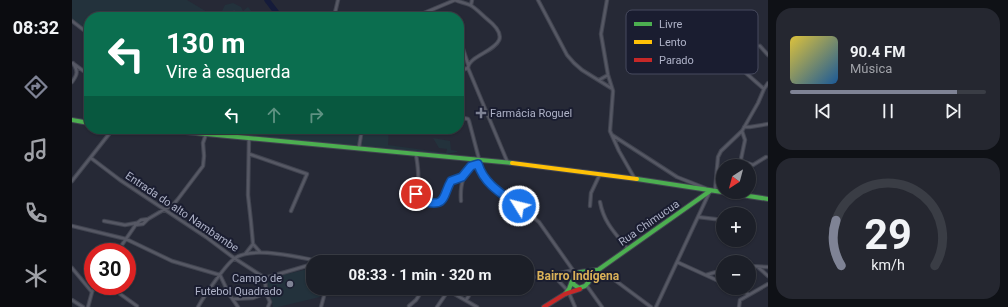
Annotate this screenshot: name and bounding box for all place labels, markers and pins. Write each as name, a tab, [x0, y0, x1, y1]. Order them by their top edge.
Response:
marker: Farmácia Roguel	[475, 107, 487, 119]
place label: Farmácia Roguel	[490, 107, 572, 120]
pin	[399, 177, 433, 211]
place label: Campo de Futebol Quadrado	[195, 272, 282, 298]
marker: Campo de Futebol Quadrado	[285, 279, 295, 289]

